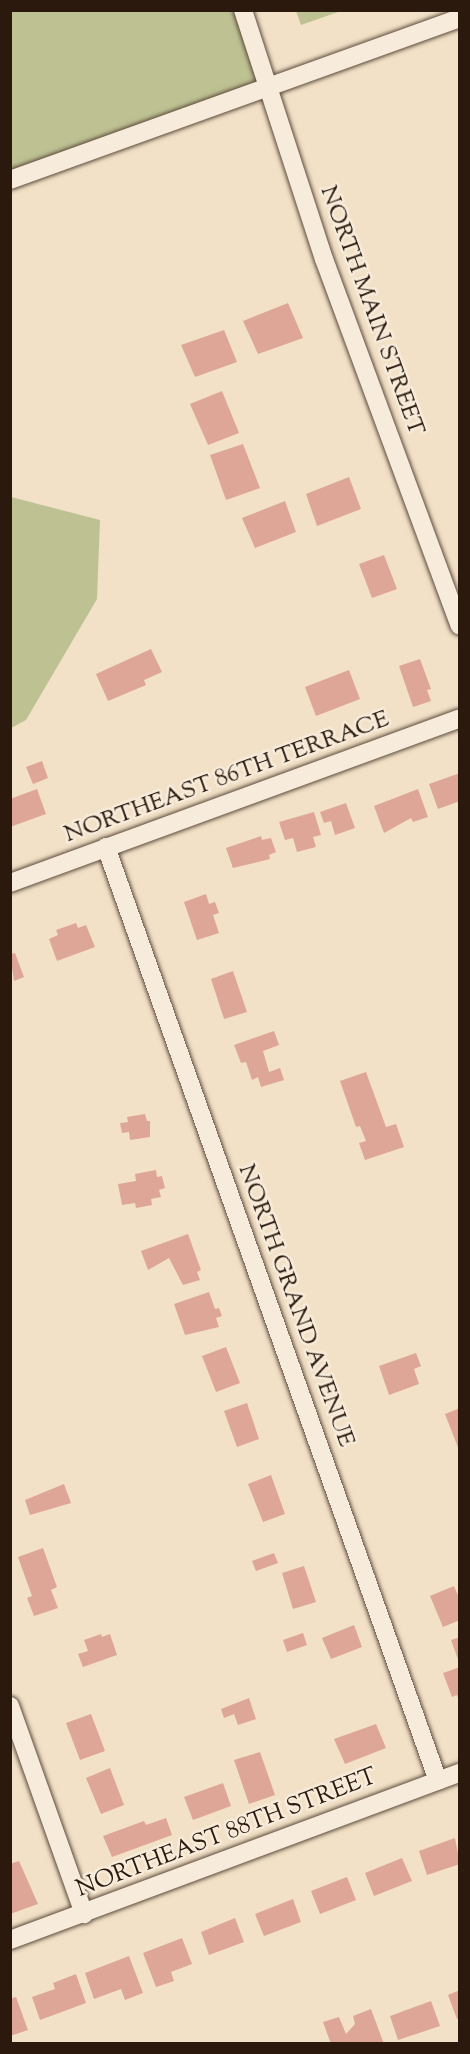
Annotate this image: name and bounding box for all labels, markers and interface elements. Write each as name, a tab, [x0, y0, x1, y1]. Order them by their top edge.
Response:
street label: NORTH MAIN STREET	[312, 182, 430, 440]
street label: NORTHEAST 86TH TERRACE	[61, 706, 393, 850]
street label: NORTH GRAND AVENUE	[230, 1161, 360, 1451]
street label: NORTHEAST 88TH STREET	[73, 1763, 381, 1905]

